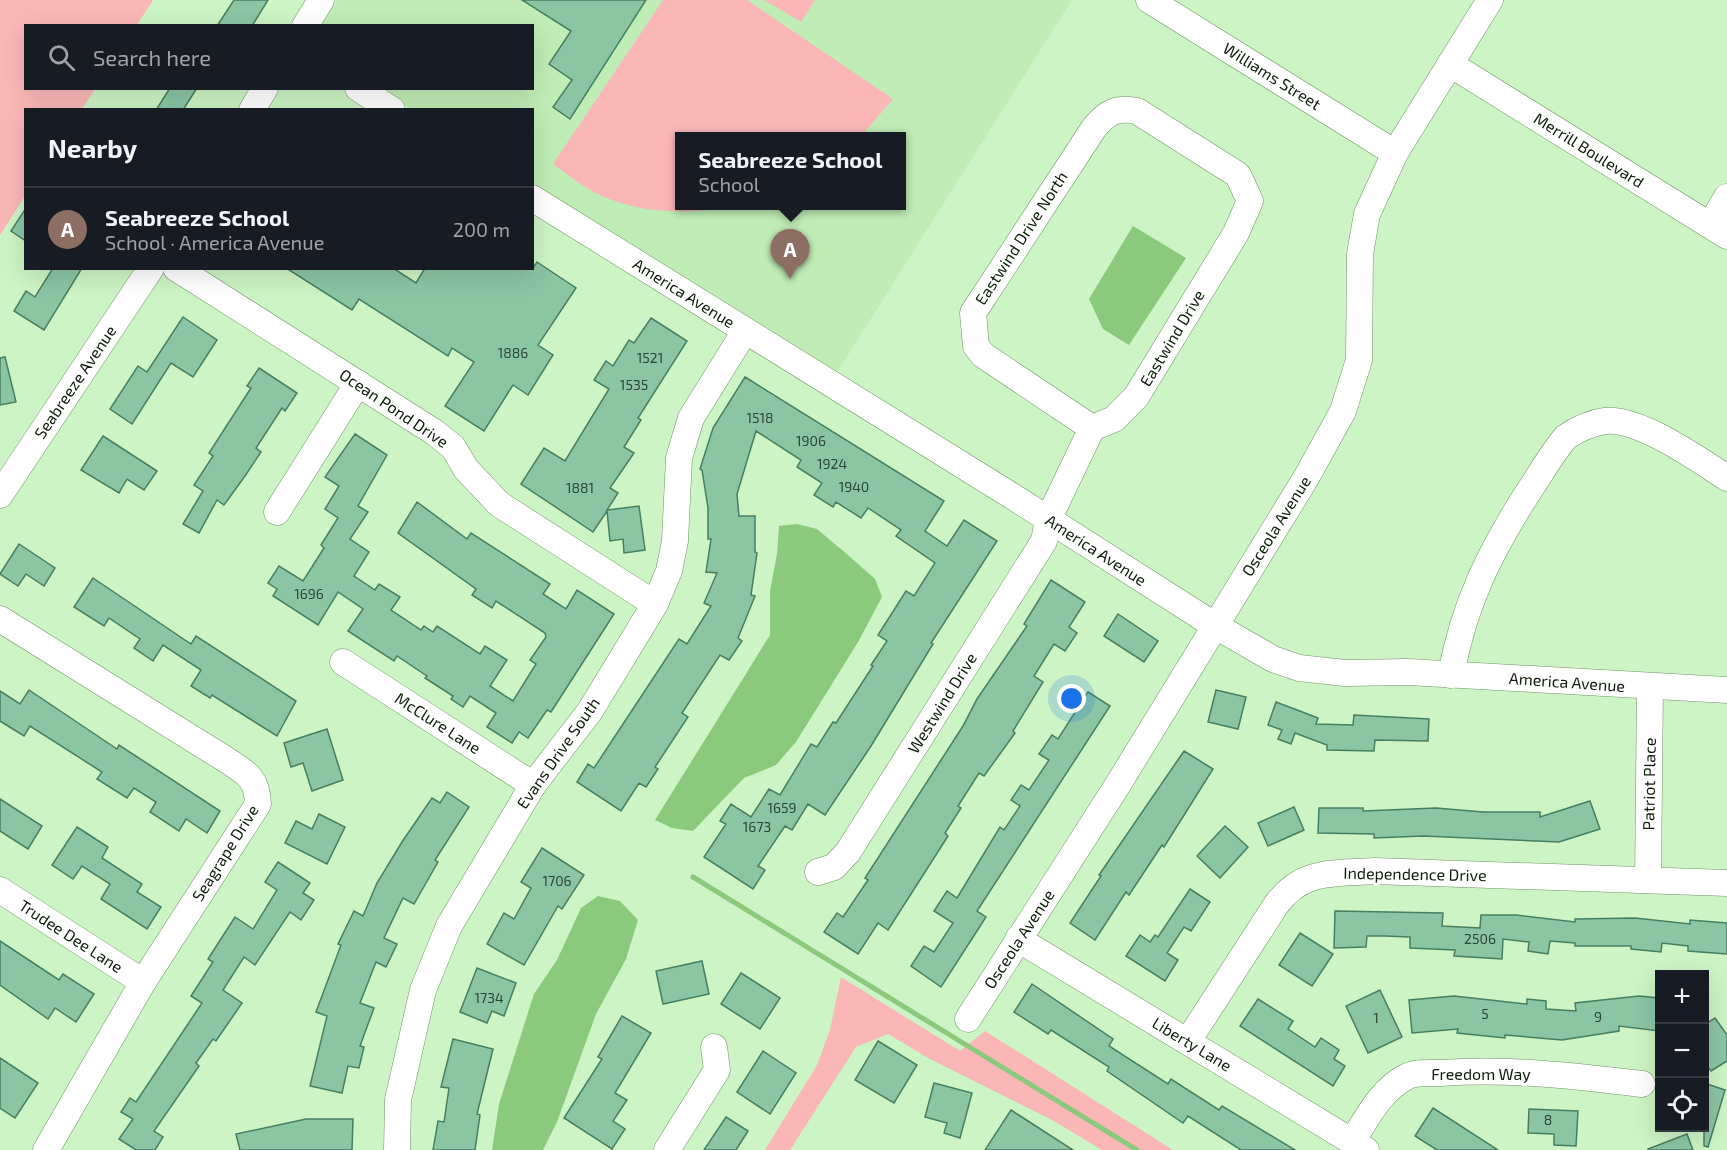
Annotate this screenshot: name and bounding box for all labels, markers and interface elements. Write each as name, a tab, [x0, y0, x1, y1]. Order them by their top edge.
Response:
search box	[24, 24, 534, 90]
street label: Williams Street	[1220, 38, 1325, 113]
icon: search	[45, 41, 78, 74]
text: Search here	[93, 44, 211, 70]
street label: Merrill Boulevard	[1531, 108, 1648, 191]
text: Nearby	[48, 132, 137, 163]
popup	[675, 132, 906, 210]
text: Seabreeze School	[698, 146, 883, 172]
street label: Eastwind Drive North	[970, 168, 1071, 308]
text: School	[698, 172, 760, 196]
text: Seabreeze School	[105, 204, 289, 230]
text: A	[61, 217, 74, 241]
text: 200 m	[453, 217, 510, 241]
text: School · America Avenue	[105, 230, 324, 254]
pin: A	[770, 230, 810, 279]
street label: America Avenue	[630, 254, 739, 331]
street label: Eastwind Drive	[1135, 286, 1208, 389]
street label: Seabreeze Avenue	[30, 322, 119, 442]
house number: 1886	[498, 344, 528, 361]
house number: 1521	[637, 349, 663, 366]
street label: Ocean Pond Drive	[336, 364, 452, 451]
house number: 1535	[620, 376, 648, 393]
house number: 1518	[746, 409, 774, 426]
house number: 1906	[796, 432, 826, 449]
house number: 1924	[817, 455, 847, 472]
street label: Osceola Avenue	[1237, 472, 1314, 579]
house number: 1940	[839, 478, 869, 495]
house number: 1881	[566, 479, 594, 496]
street label: America Avenue	[1042, 510, 1150, 589]
house number: 1696	[294, 585, 324, 602]
street label: Westwind Drive	[903, 649, 980, 756]
street label: America Avenue	[1508, 668, 1626, 695]
your location	[1057, 684, 1086, 713]
street label: McClure Lane	[392, 688, 485, 757]
street label: Evans Drive South	[512, 694, 603, 812]
street label: Patriot Place	[1638, 738, 1659, 830]
house number: 1659	[767, 799, 797, 816]
street label: Seagrape Drive	[187, 801, 262, 904]
house number: 1673	[743, 818, 771, 835]
street label: Independence Drive	[1343, 863, 1487, 884]
house number: 1706	[542, 872, 572, 889]
street label: Osceola Avenue	[979, 886, 1058, 992]
street label: Trudee Dee Lane	[16, 895, 127, 976]
house number: 2506	[1464, 930, 1496, 947]
map controls	[1655, 970, 1709, 1132]
button: +	[1655, 970, 1709, 1024]
house number: 1734	[474, 989, 504, 1006]
house number: 5	[1481, 1005, 1489, 1022]
house number: 9	[1594, 1008, 1602, 1025]
house number: 1	[1373, 1009, 1379, 1026]
street label: Liberty Lane	[1149, 1013, 1235, 1075]
button: −	[1655, 1024, 1709, 1078]
street label: Freedom Way	[1431, 1064, 1531, 1083]
button: locate	[1655, 1078, 1709, 1132]
house number: 8	[1544, 1111, 1552, 1128]

